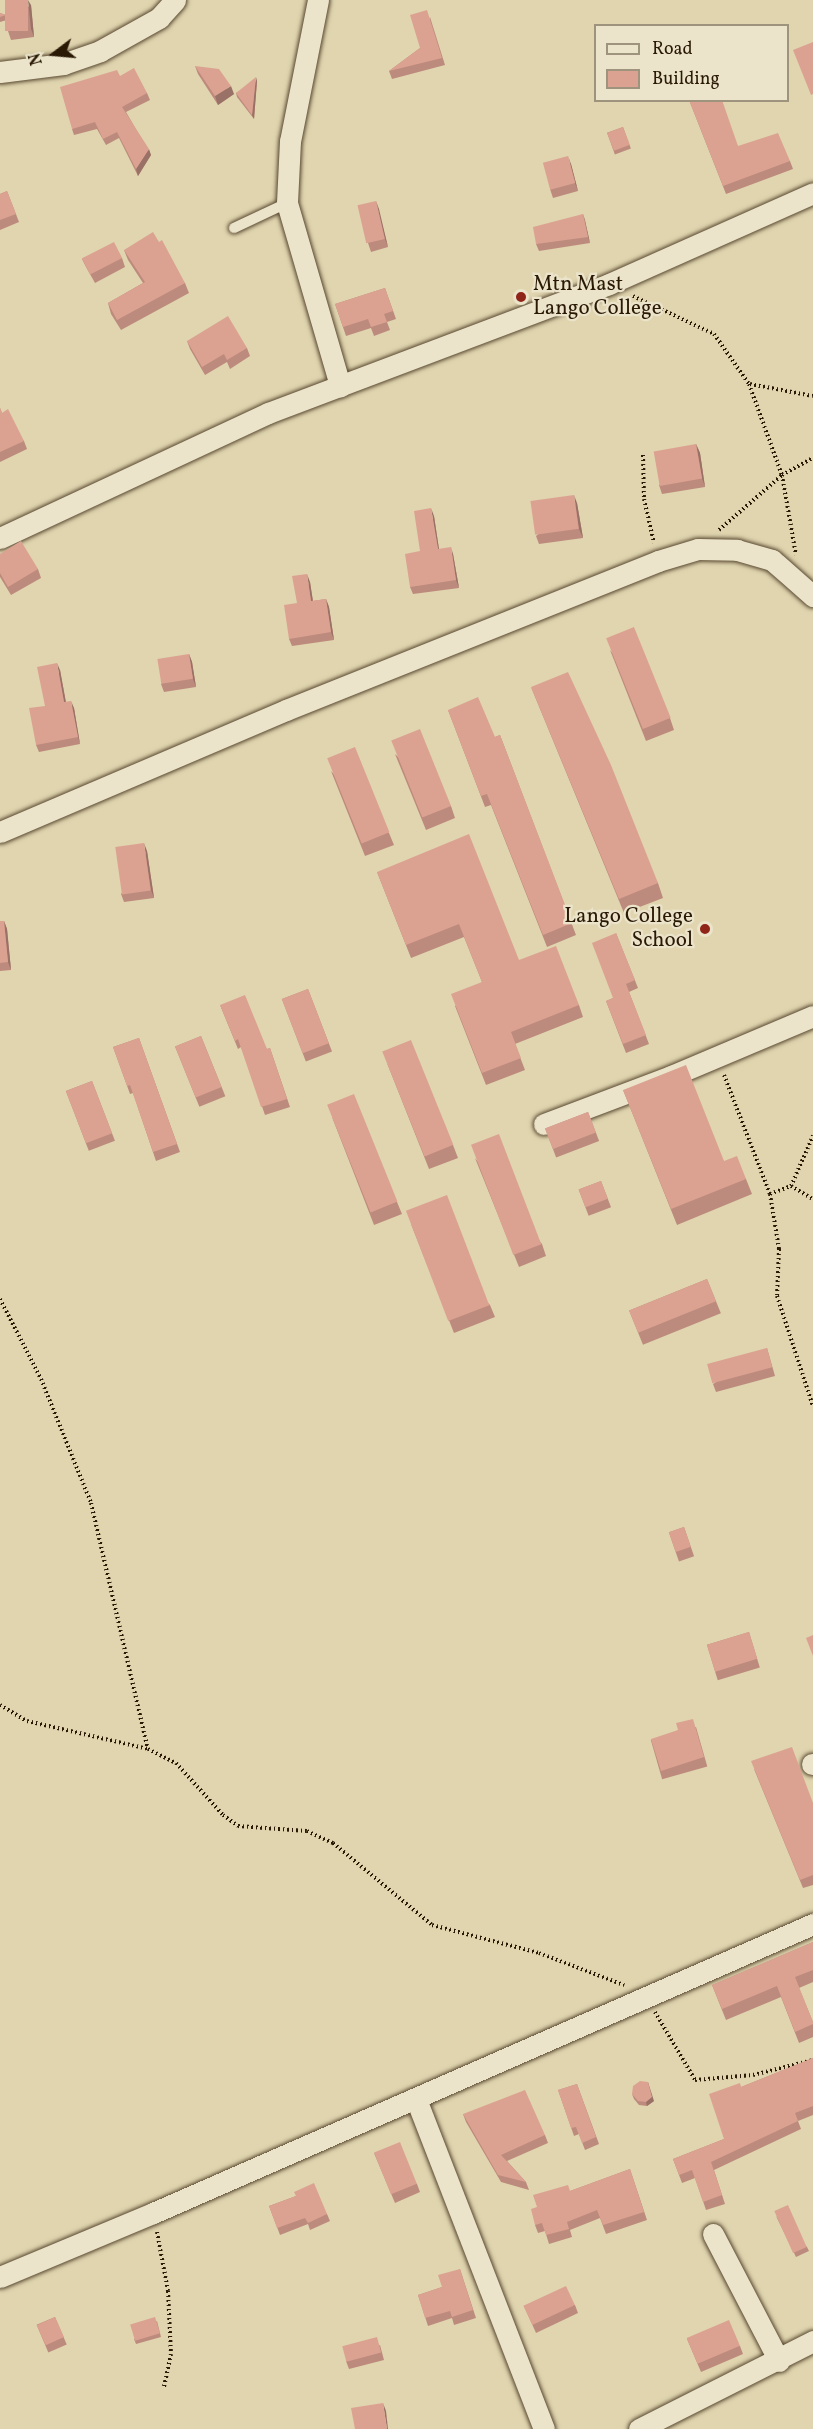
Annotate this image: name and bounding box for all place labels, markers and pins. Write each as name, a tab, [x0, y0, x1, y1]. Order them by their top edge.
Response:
place label: Mtn Mast Lango College	[533, 272, 662, 322]
marker: Mtn Mast Lango College	[514, 290, 528, 304]
place label: Lango College School	[564, 904, 693, 954]
marker: Lango College School	[698, 922, 712, 936]

